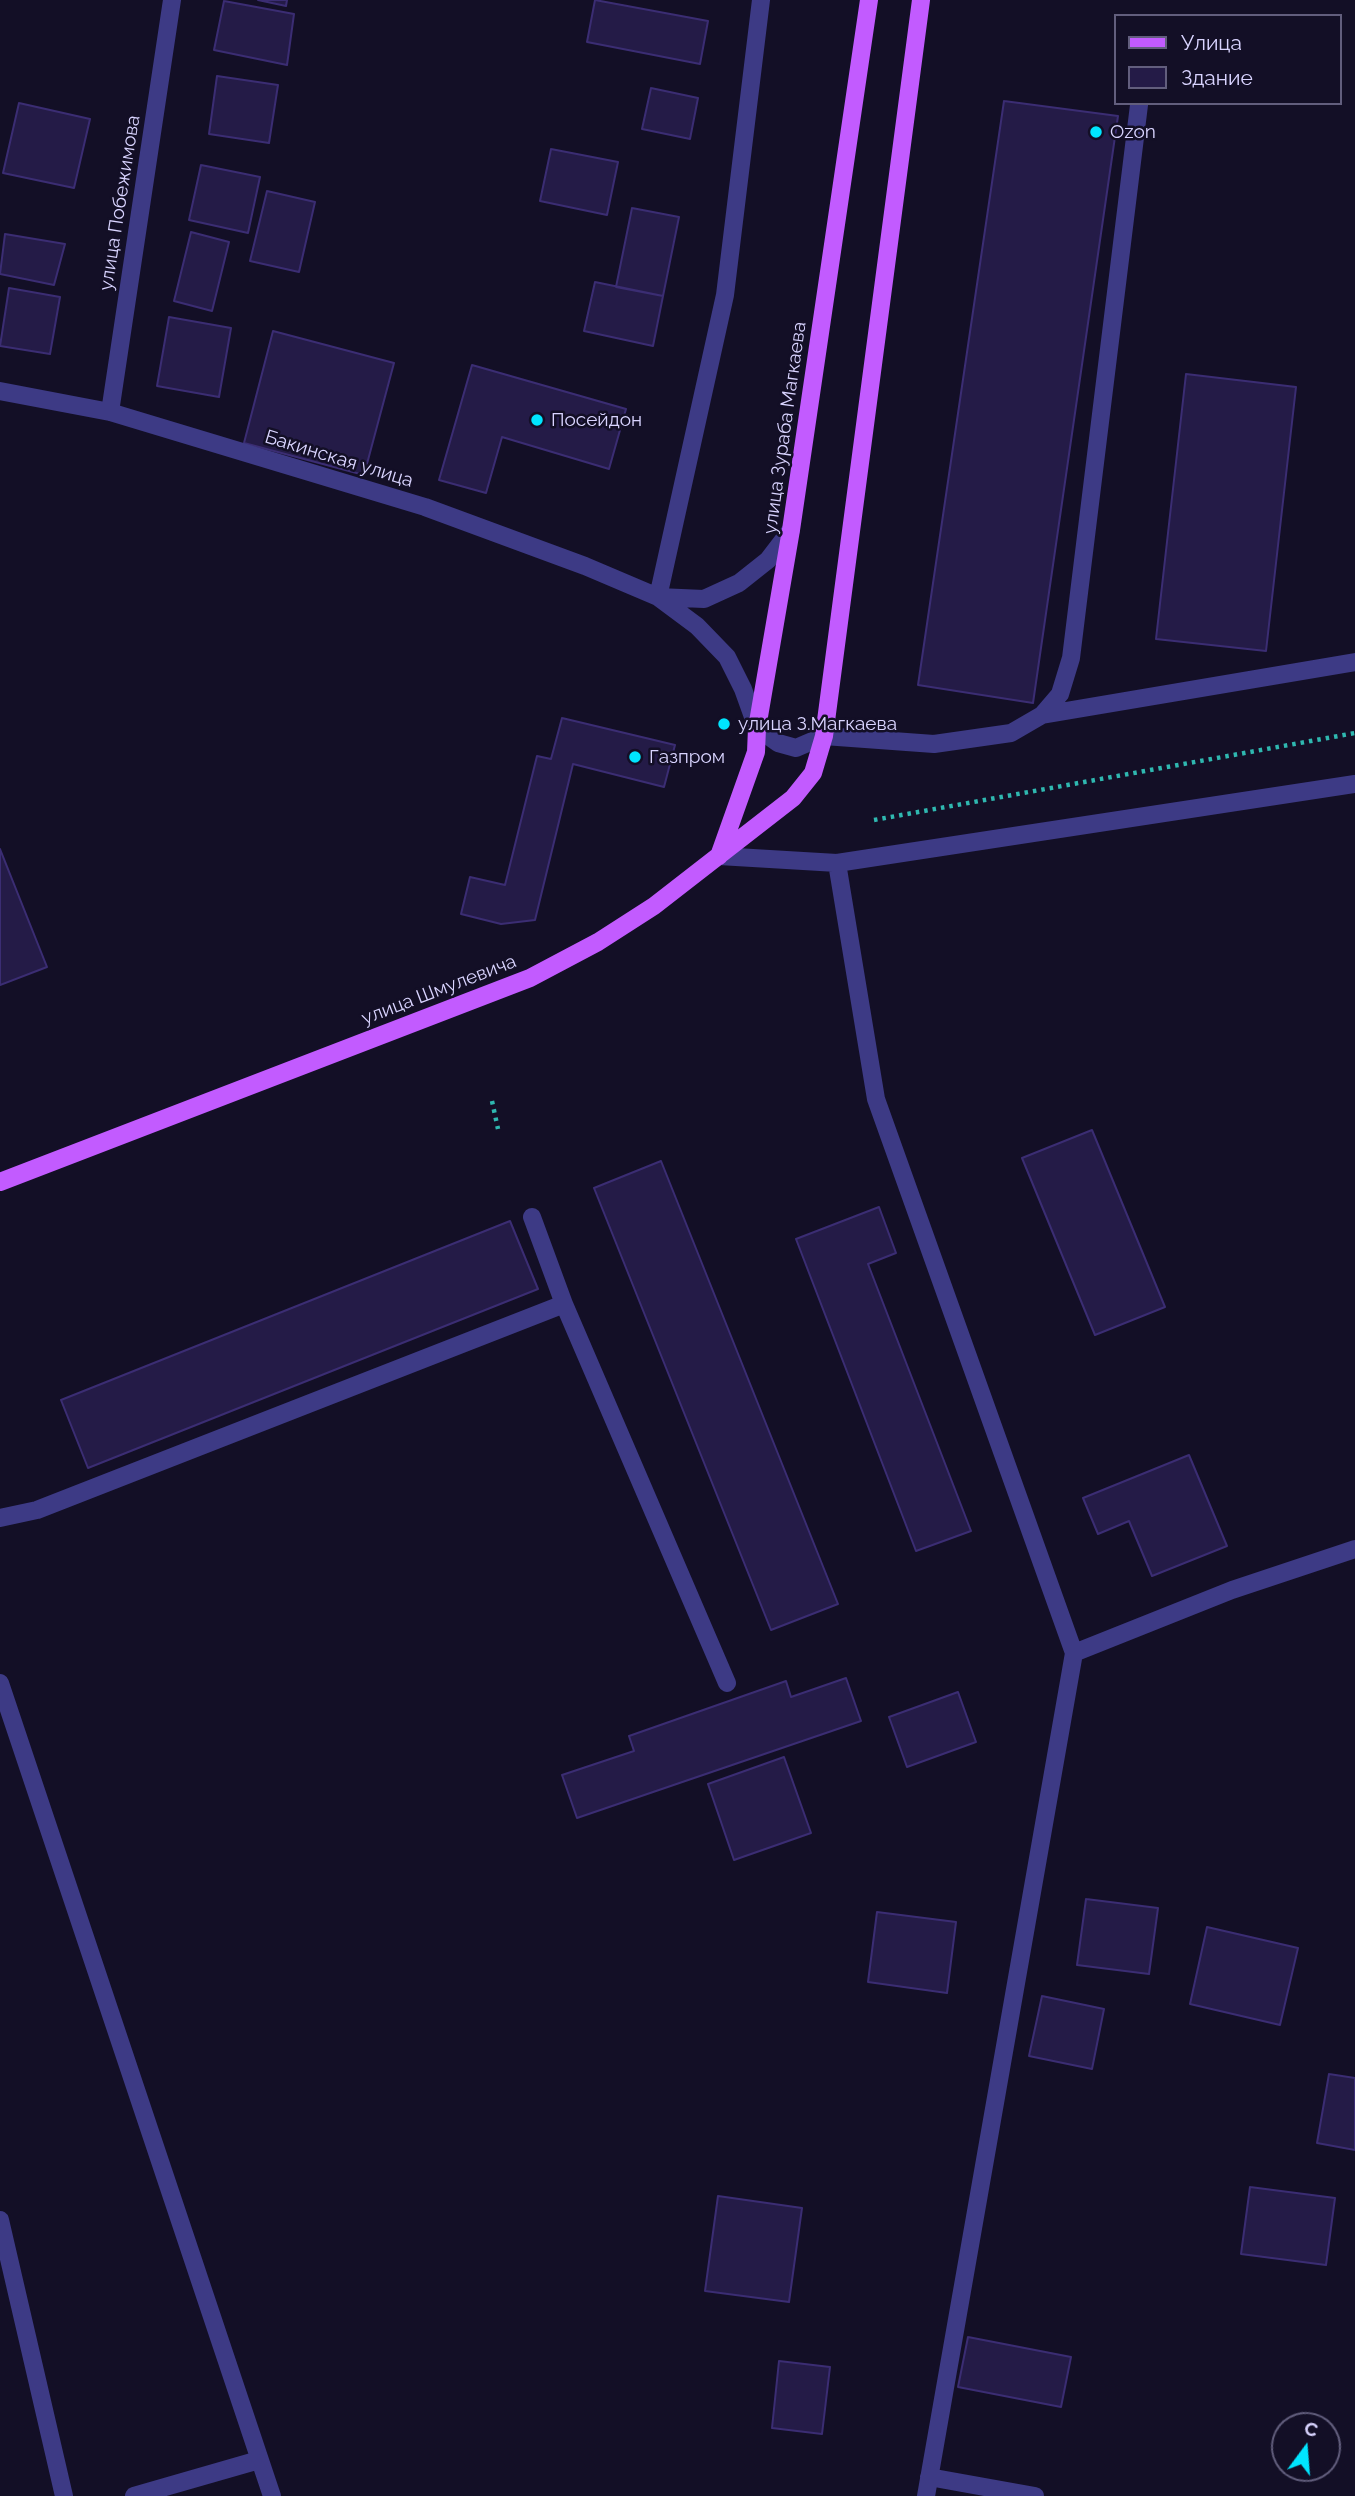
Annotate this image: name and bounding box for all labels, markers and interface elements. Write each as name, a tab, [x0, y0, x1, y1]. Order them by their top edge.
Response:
legend	[1114, 14, 1341, 105]
text: Улица	[1181, 30, 1242, 55]
text: Здание	[1181, 65, 1253, 90]
street label: улица Побежимова	[95, 114, 145, 292]
place label: Ozon	[1110, 121, 1156, 143]
marker: Ozon	[1088, 124, 1104, 140]
street label: улица Зураба Магкаева	[759, 320, 811, 536]
place label: Посейдон	[551, 409, 642, 431]
marker: Посейдон	[529, 412, 545, 428]
street label: Бакинская улица	[262, 426, 416, 492]
place label: улица З.Магкаева	[738, 713, 897, 735]
marker: улица З.Магкаева	[716, 716, 732, 732]
place label: Газпром	[649, 746, 725, 768]
marker: Газпром	[627, 749, 643, 765]
street label: улица Шмулевича	[358, 950, 520, 1030]
north arrow	[1271, 2412, 1341, 2482]
text: С	[1302, 2416, 1321, 2441]

